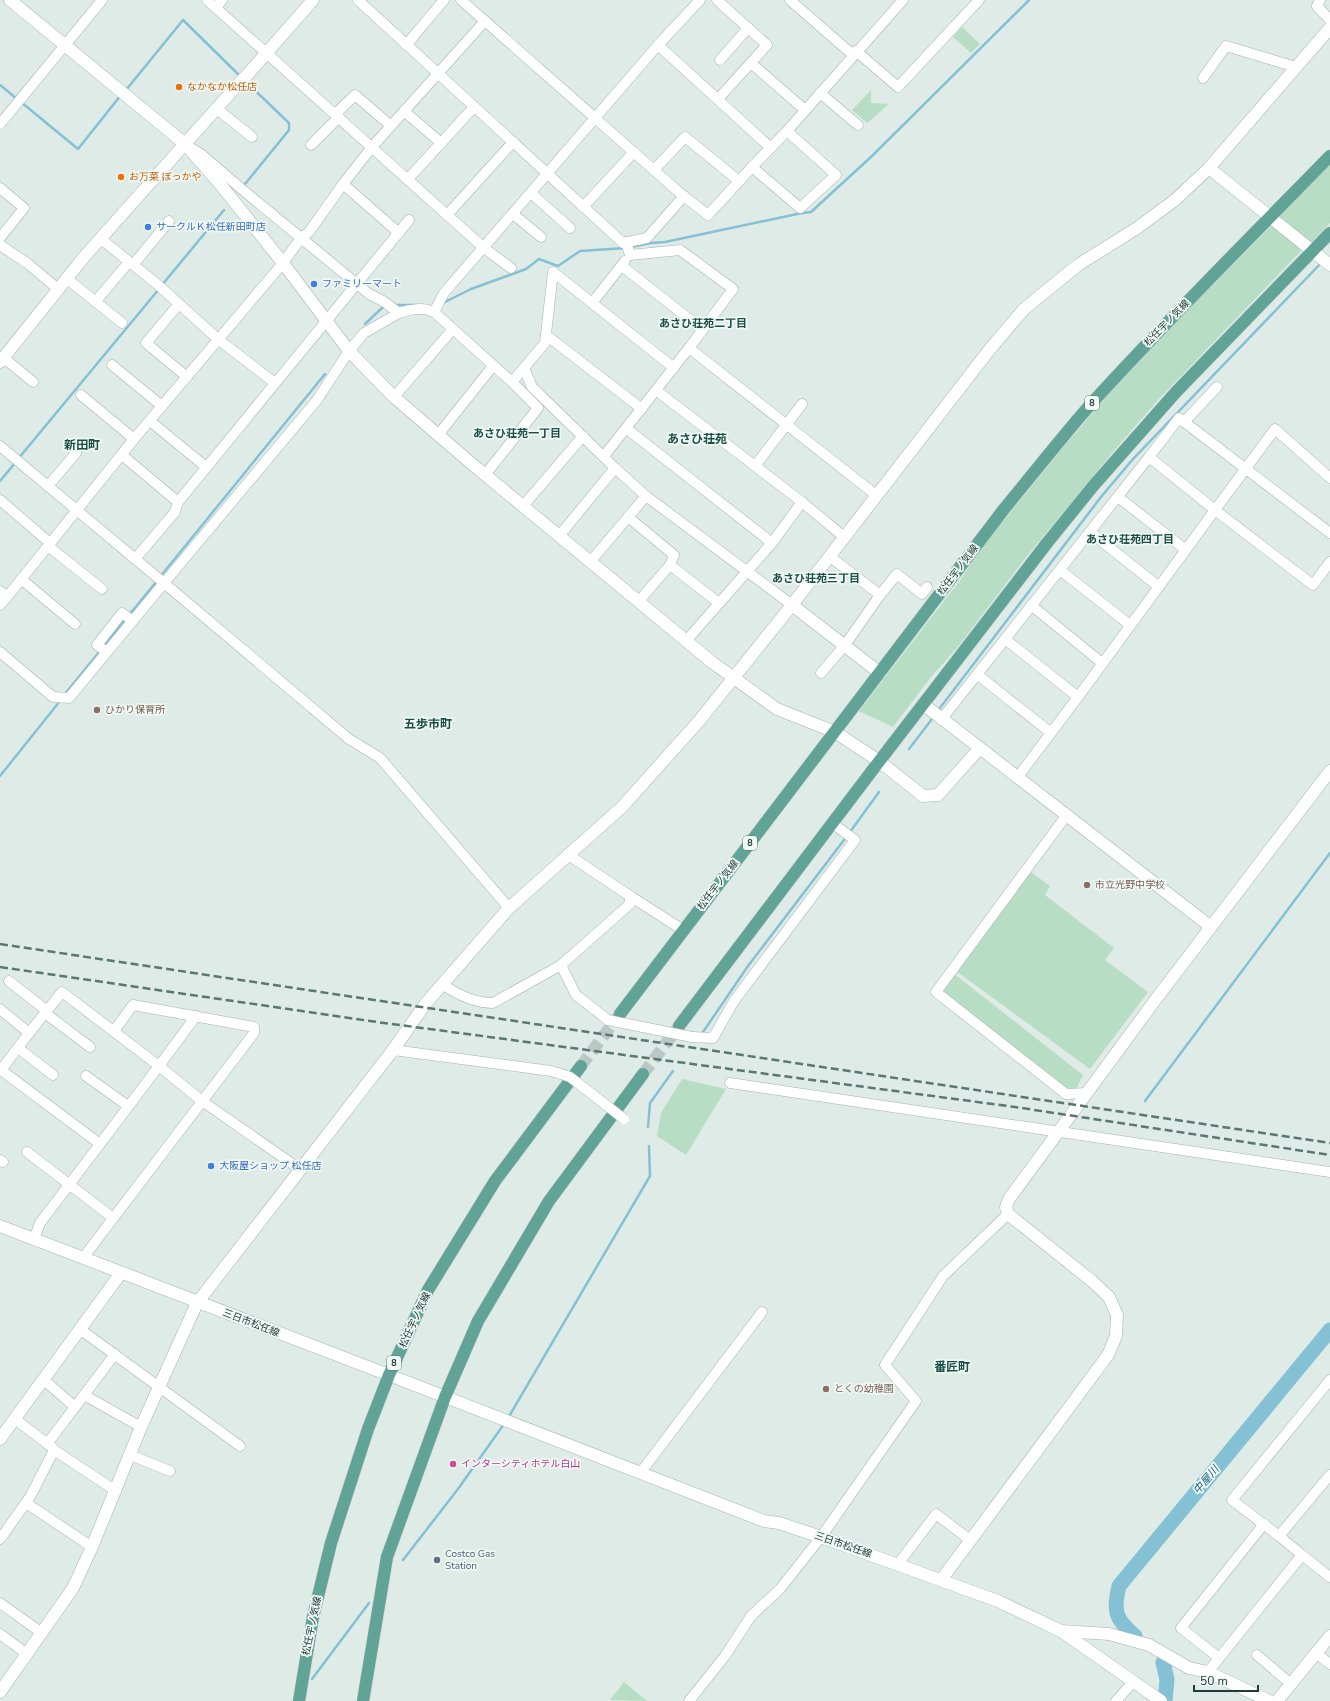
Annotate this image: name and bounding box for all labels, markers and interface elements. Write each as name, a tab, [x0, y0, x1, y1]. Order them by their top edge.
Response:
place label: なかなか松任店	[187, 80, 257, 94]
marker: なかなか松任店	[174, 82, 184, 92]
place label: お万菜 ぽっかや	[129, 170, 202, 184]
marker: お万菜 ぽっかや	[116, 172, 126, 182]
place label: サークルＫ松任新田町店	[156, 220, 266, 234]
marker: サークルＫ松任新田町店	[143, 222, 153, 232]
place label: ファミリーマート	[322, 277, 402, 291]
marker: ファミリーマート	[309, 279, 319, 289]
street label: 松任宇ノ気線	[1141, 297, 1193, 349]
district label: あさひ荘苑二丁目	[659, 316, 747, 331]
road number: 8	[1085, 396, 1099, 410]
district label: あさひ荘苑一丁目	[473, 426, 561, 441]
district label: あさひ荘苑	[667, 431, 727, 447]
district label: 新田町	[64, 437, 100, 453]
district label: あさひ荘苑四丁目	[1086, 532, 1174, 547]
street label: 松任宇ノ気線	[934, 542, 982, 598]
district label: あさひ荘苑三丁目	[772, 571, 860, 586]
place label: ひかり保育所	[105, 703, 165, 717]
marker: ひかり保育所	[92, 705, 102, 715]
district label: 五歩市町	[404, 716, 452, 732]
road number: 8	[743, 836, 757, 850]
street label: 松任宇ノ気線	[694, 857, 742, 913]
place label: 市立光野中学校	[1095, 878, 1165, 892]
marker: 市立光野中学校	[1082, 880, 1092, 890]
place label: 大阪屋ショップ 松任店	[219, 1159, 322, 1173]
marker: 大阪屋ショップ 松任店	[206, 1161, 216, 1171]
street label: 松任宇ノ気線	[396, 1290, 434, 1350]
street label: 三日市松任線	[220, 1306, 282, 1340]
road number: 8	[387, 1356, 401, 1370]
district label: 番匠町	[934, 1359, 970, 1375]
place label: とくの幼稚園	[834, 1382, 894, 1396]
marker: とくの幼稚園	[821, 1384, 831, 1394]
place label: インターシティホテル白山	[461, 1457, 580, 1471]
marker: インターシティホテル白山	[448, 1459, 458, 1469]
water label: 中屋川	[1190, 1462, 1223, 1497]
street label: 三日市松任線	[812, 1529, 874, 1561]
place label: Costco Gas Station	[445, 1547, 495, 1573]
marker: Costco Gas Station	[432, 1555, 442, 1565]
street label: 松任宇ノ気線	[299, 1595, 325, 1657]
scale bar	[1194, 1667, 1258, 1693]
text: 50 m	[1200, 1673, 1228, 1689]

